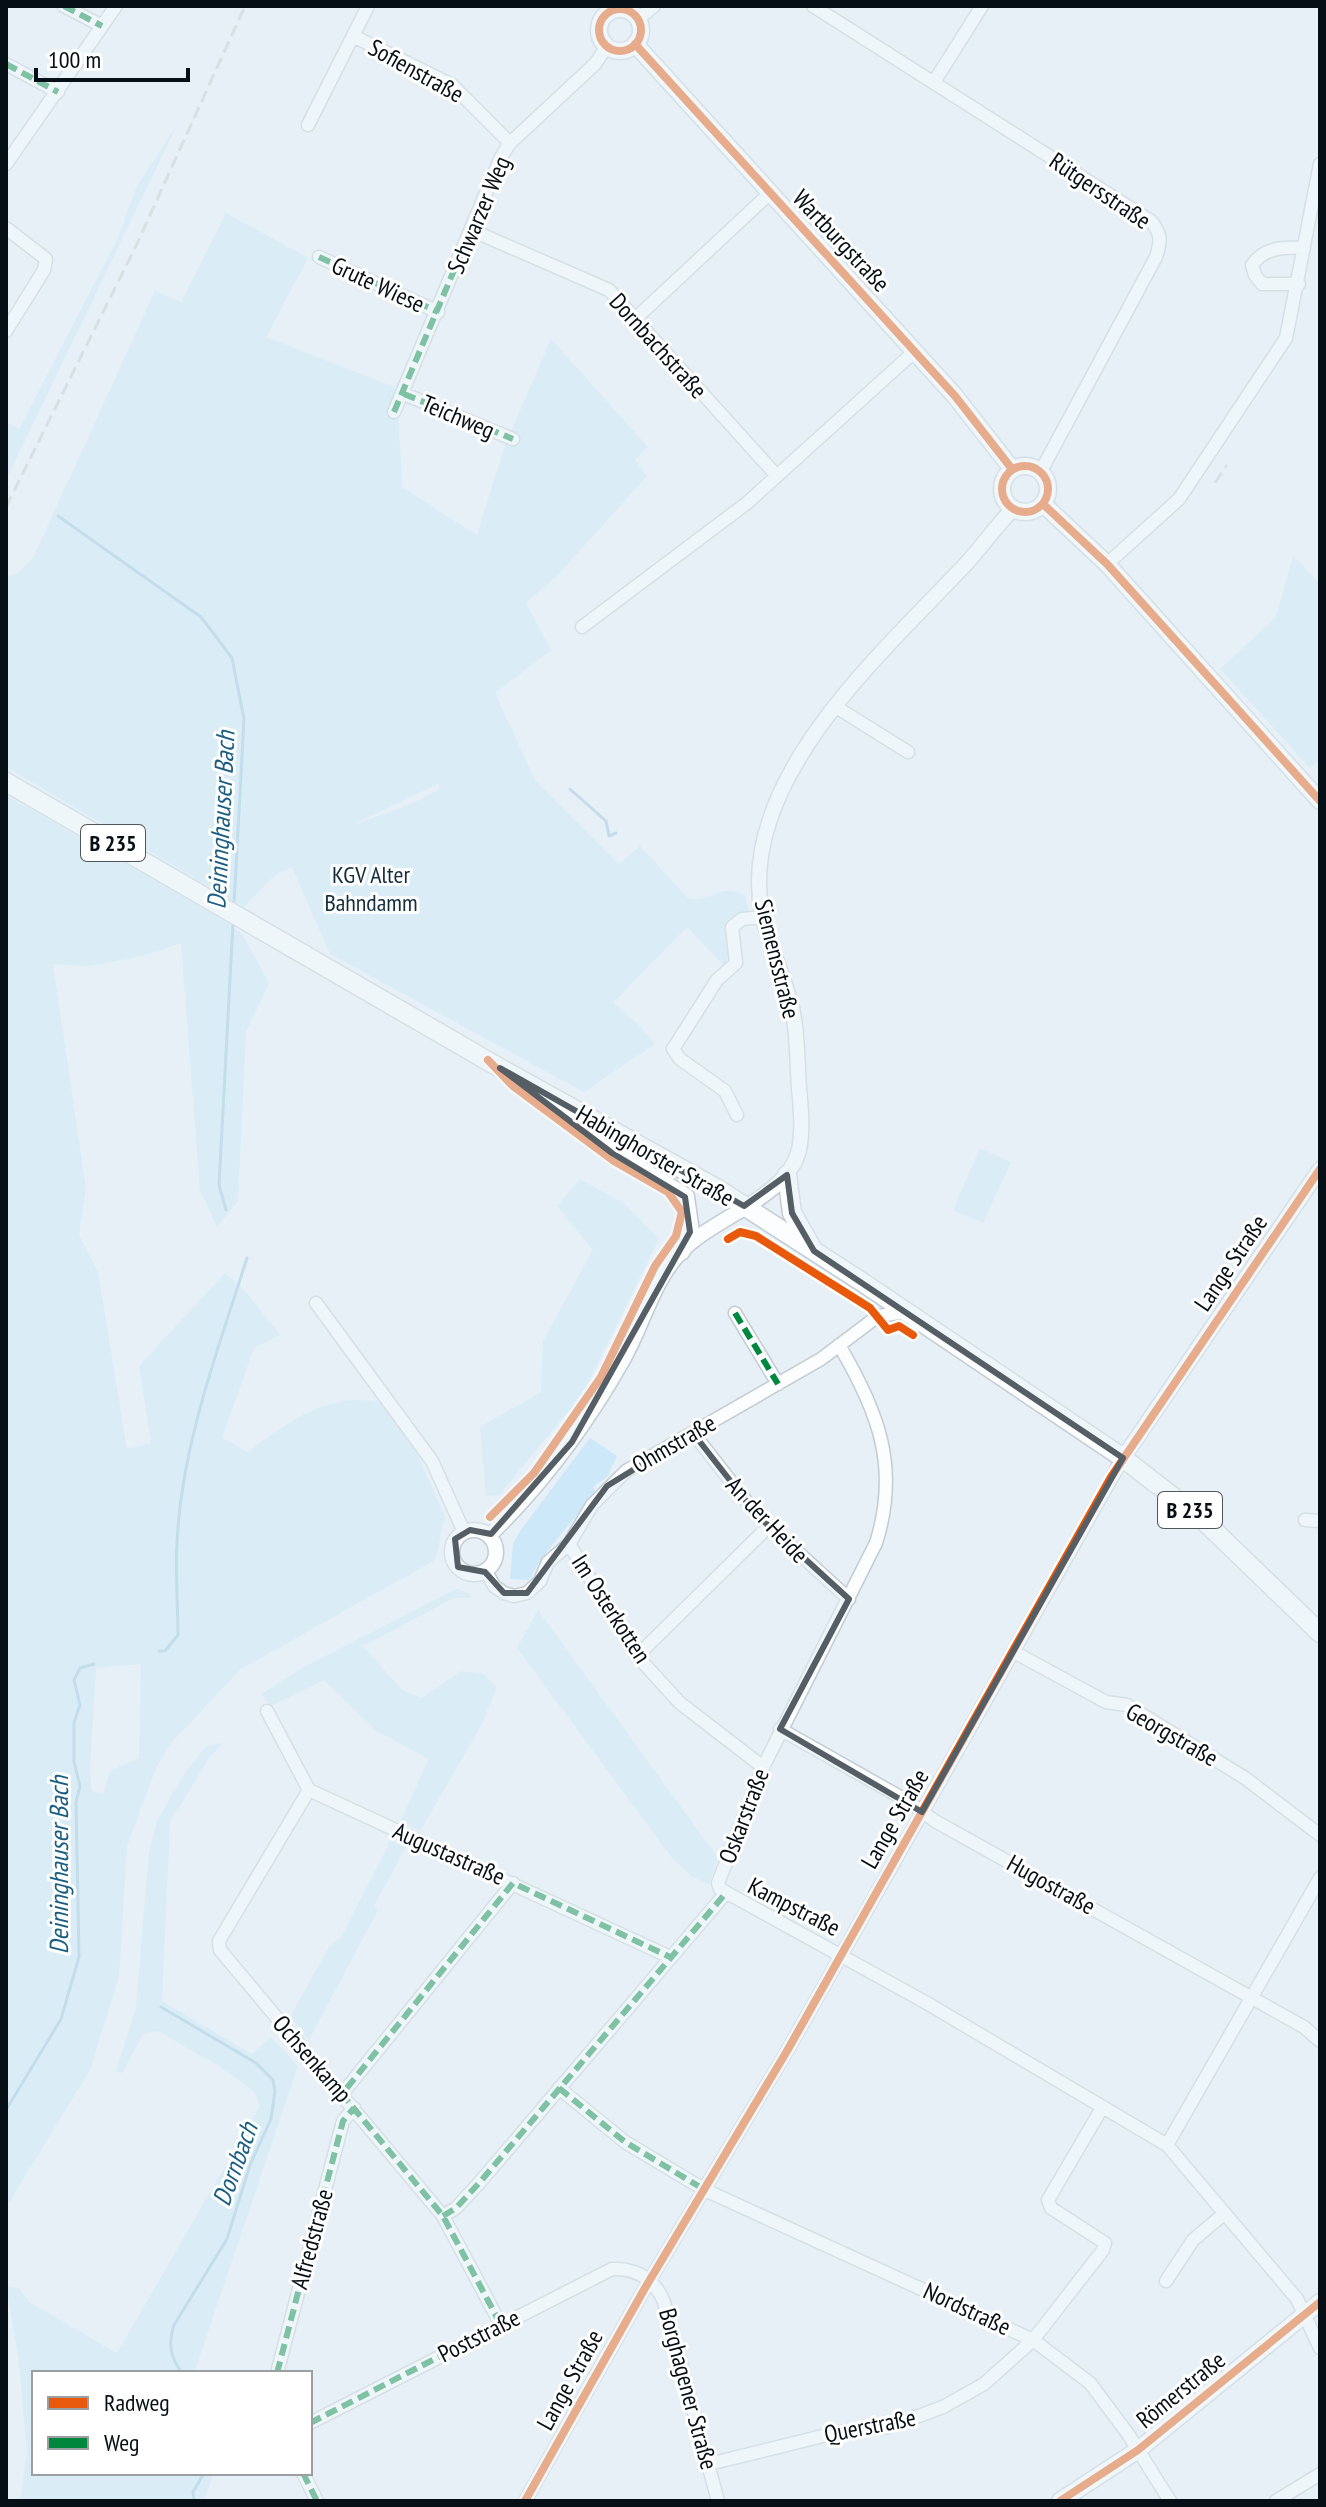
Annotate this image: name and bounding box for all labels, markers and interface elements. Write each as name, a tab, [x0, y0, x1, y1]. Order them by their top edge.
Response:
scale bar	[36, 32, 188, 82]
street label: Sofienstraße	[363, 32, 469, 109]
text: 100 m	[48, 44, 101, 75]
street label: Rütgersstraße	[1044, 145, 1157, 236]
street label: Schwarzer Weg	[440, 151, 517, 278]
street label: Wartburgstraße	[786, 183, 897, 298]
street label: Grute Wiese	[327, 250, 430, 320]
street label: Dornbachstraße	[603, 286, 714, 405]
street label: Teichweg	[417, 387, 499, 446]
water label: Deininghauser Bach	[199, 729, 242, 910]
road number: B 235	[81, 825, 145, 861]
park label: KGV Alter Bahndamm	[324, 859, 418, 918]
street label: Siemensstraße	[748, 896, 807, 1022]
street label: Habinghorster Straße	[571, 1098, 740, 1213]
street label: Lange Straße	[1187, 1209, 1274, 1317]
street label: Ohmstraße	[626, 1407, 721, 1480]
street label: An der Heide	[719, 1470, 815, 1569]
road number: B 235	[1158, 1492, 1222, 1528]
street label: Im Osterkotten	[565, 1549, 658, 1669]
street label: Georgstraße	[1121, 1696, 1224, 1773]
street label: Lange Straße	[854, 1763, 935, 1874]
street label: Oskarstraße	[711, 1764, 776, 1868]
water label: Deininghauser Bach	[42, 1774, 75, 1954]
street label: Augustastraße	[388, 1815, 510, 1892]
street label: Hugostraße	[1002, 1848, 1101, 1922]
street label: Kampstraße	[743, 1870, 846, 1943]
street label: Ochsenkamp	[266, 2009, 359, 2109]
water label: Dornbach	[204, 2116, 265, 2210]
street label: Alfredstraße	[283, 2185, 340, 2292]
street label: Nordstraße	[919, 2275, 1016, 2342]
street label: Poststraße	[433, 2302, 525, 2369]
street label: Borghagener Straße	[652, 2305, 725, 2473]
street label: Lange Straße	[529, 2324, 610, 2435]
street label: Römerstraße	[1130, 2344, 1231, 2435]
legend	[32, 2371, 312, 2475]
text: Radweg	[104, 2387, 170, 2418]
street label: Querstraße	[822, 2401, 918, 2450]
text: Weg	[104, 2427, 139, 2458]

